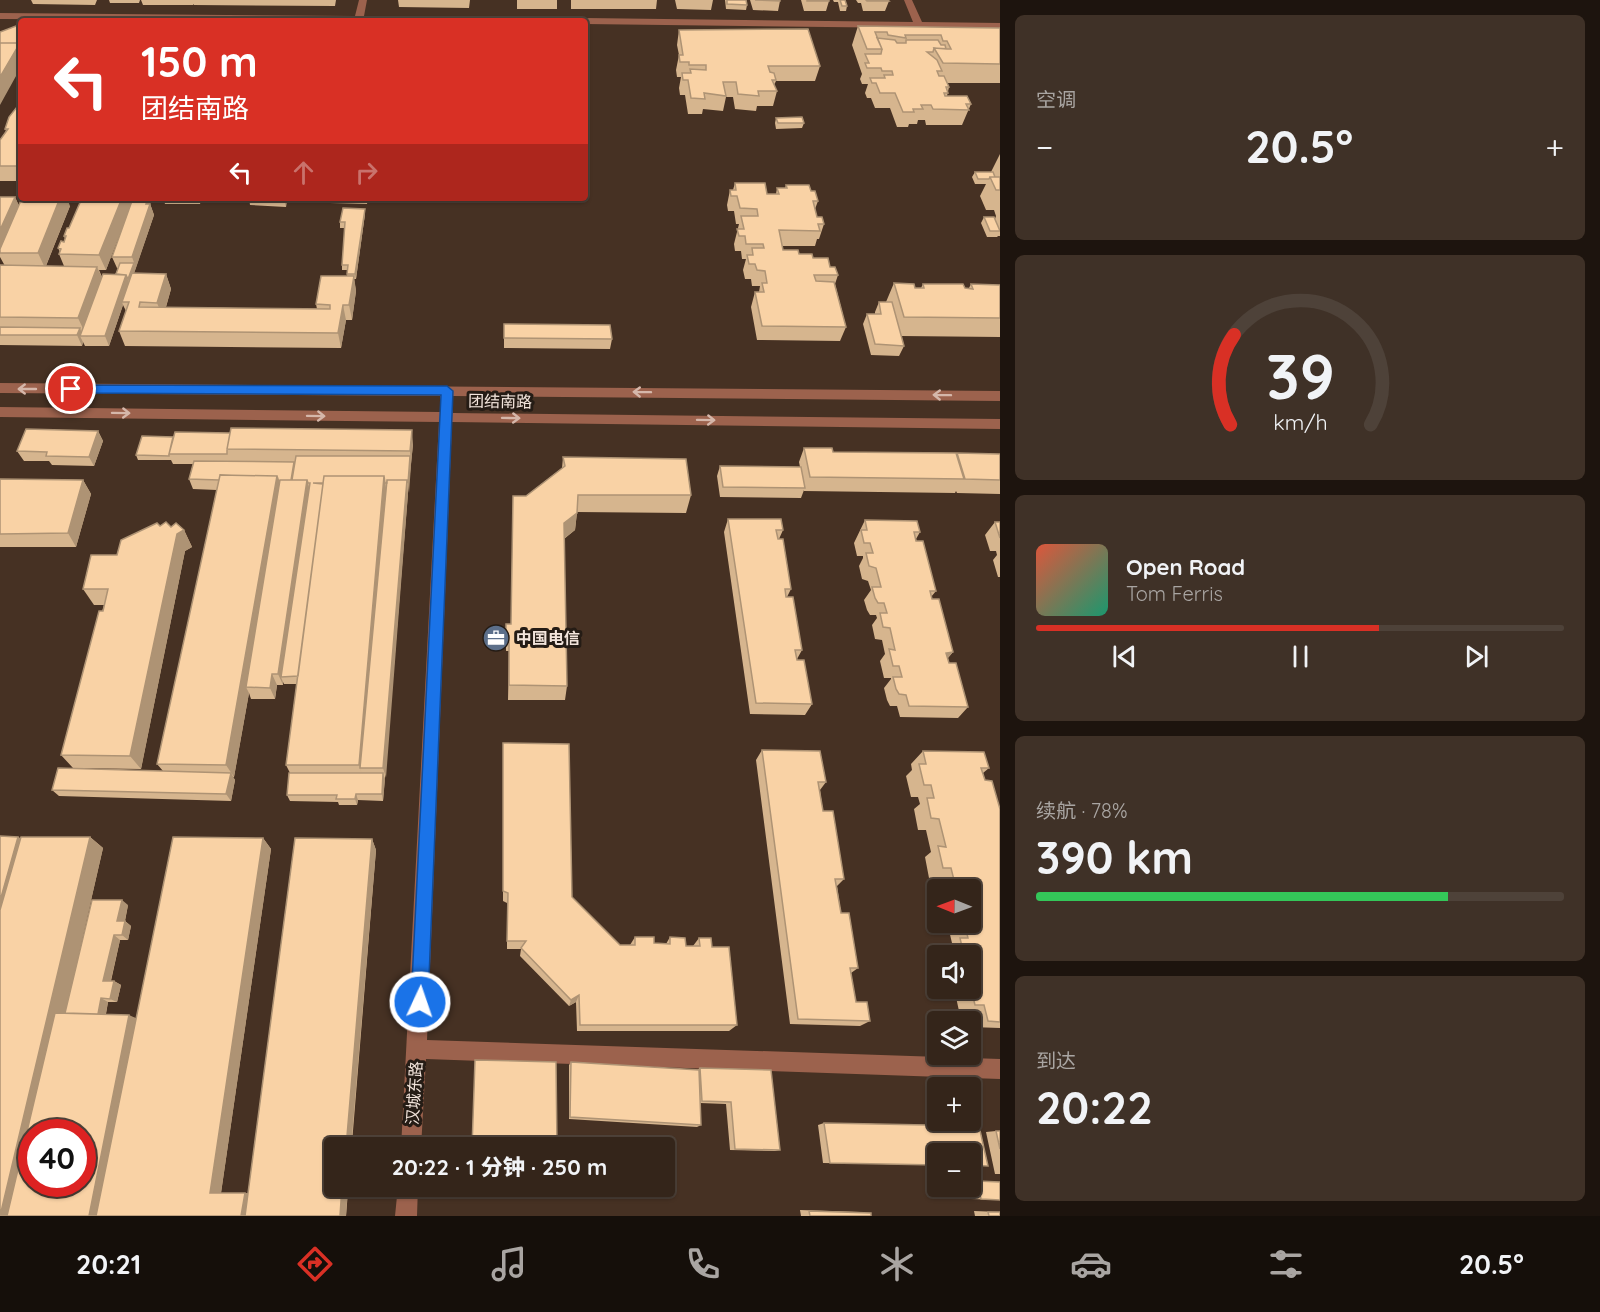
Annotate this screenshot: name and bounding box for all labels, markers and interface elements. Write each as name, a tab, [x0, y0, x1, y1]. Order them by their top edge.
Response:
text: 150 m	[141, 35, 258, 88]
icon: left	[42, 42, 120, 120]
text: 空调	[1036, 87, 1076, 112]
text: 团结南路	[141, 91, 249, 125]
text: 20.5°	[1245, 118, 1353, 174]
text: −	[1036, 126, 1053, 167]
text: +	[1545, 126, 1564, 167]
icon: left	[224, 156, 257, 189]
icon: ahead	[287, 156, 320, 189]
icon: right	[350, 156, 383, 189]
text: 39	[1266, 337, 1334, 415]
pin	[45, 363, 96, 414]
icon: arrive	[54, 372, 87, 405]
one-way arrow	[17, 383, 37, 395]
one-way arrow	[632, 386, 652, 398]
one-way arrow	[932, 389, 952, 401]
street label: 团结南路	[468, 390, 532, 412]
one-way arrow	[111, 407, 131, 419]
text: km/h	[1273, 409, 1327, 435]
one-way arrow	[306, 410, 326, 421]
one-way arrow	[501, 412, 521, 424]
one-way arrow	[696, 415, 716, 426]
text: Open Road	[1126, 553, 1245, 581]
text: Tom Ferris	[1126, 581, 1223, 606]
office icon: 中国电信	[481, 623, 511, 653]
place label: 中国电信	[516, 628, 580, 648]
icon: previous	[1108, 640, 1141, 673]
icon: pause	[1284, 640, 1317, 673]
icon: next	[1460, 640, 1493, 673]
text: 续航 · 78%	[1036, 798, 1127, 823]
text: 390 km	[1036, 829, 1193, 885]
north arrow	[927, 879, 981, 933]
map controls	[927, 879, 981, 1197]
button: sound	[927, 945, 981, 999]
position arrow	[388, 970, 452, 1034]
button: layers	[927, 1011, 981, 1065]
text: 到达	[1036, 1048, 1076, 1073]
street label: 汉城东路	[402, 1060, 426, 1126]
button: +	[927, 1077, 981, 1131]
text: 20:22	[1036, 1079, 1153, 1135]
speed limit sign: 40	[18, 1119, 96, 1197]
button: −	[927, 1143, 981, 1197]
text: 20:22 · 1 分钟 · 250 m	[392, 1153, 607, 1181]
icon: directions	[294, 1243, 336, 1285]
icon: music	[488, 1243, 530, 1285]
icon: phone	[682, 1243, 724, 1285]
icon: climate	[876, 1243, 918, 1285]
icon: car	[1070, 1243, 1112, 1285]
icon: filters	[1265, 1243, 1307, 1285]
text: 20:21	[76, 1247, 141, 1281]
text: 20.5°	[1459, 1247, 1524, 1281]

